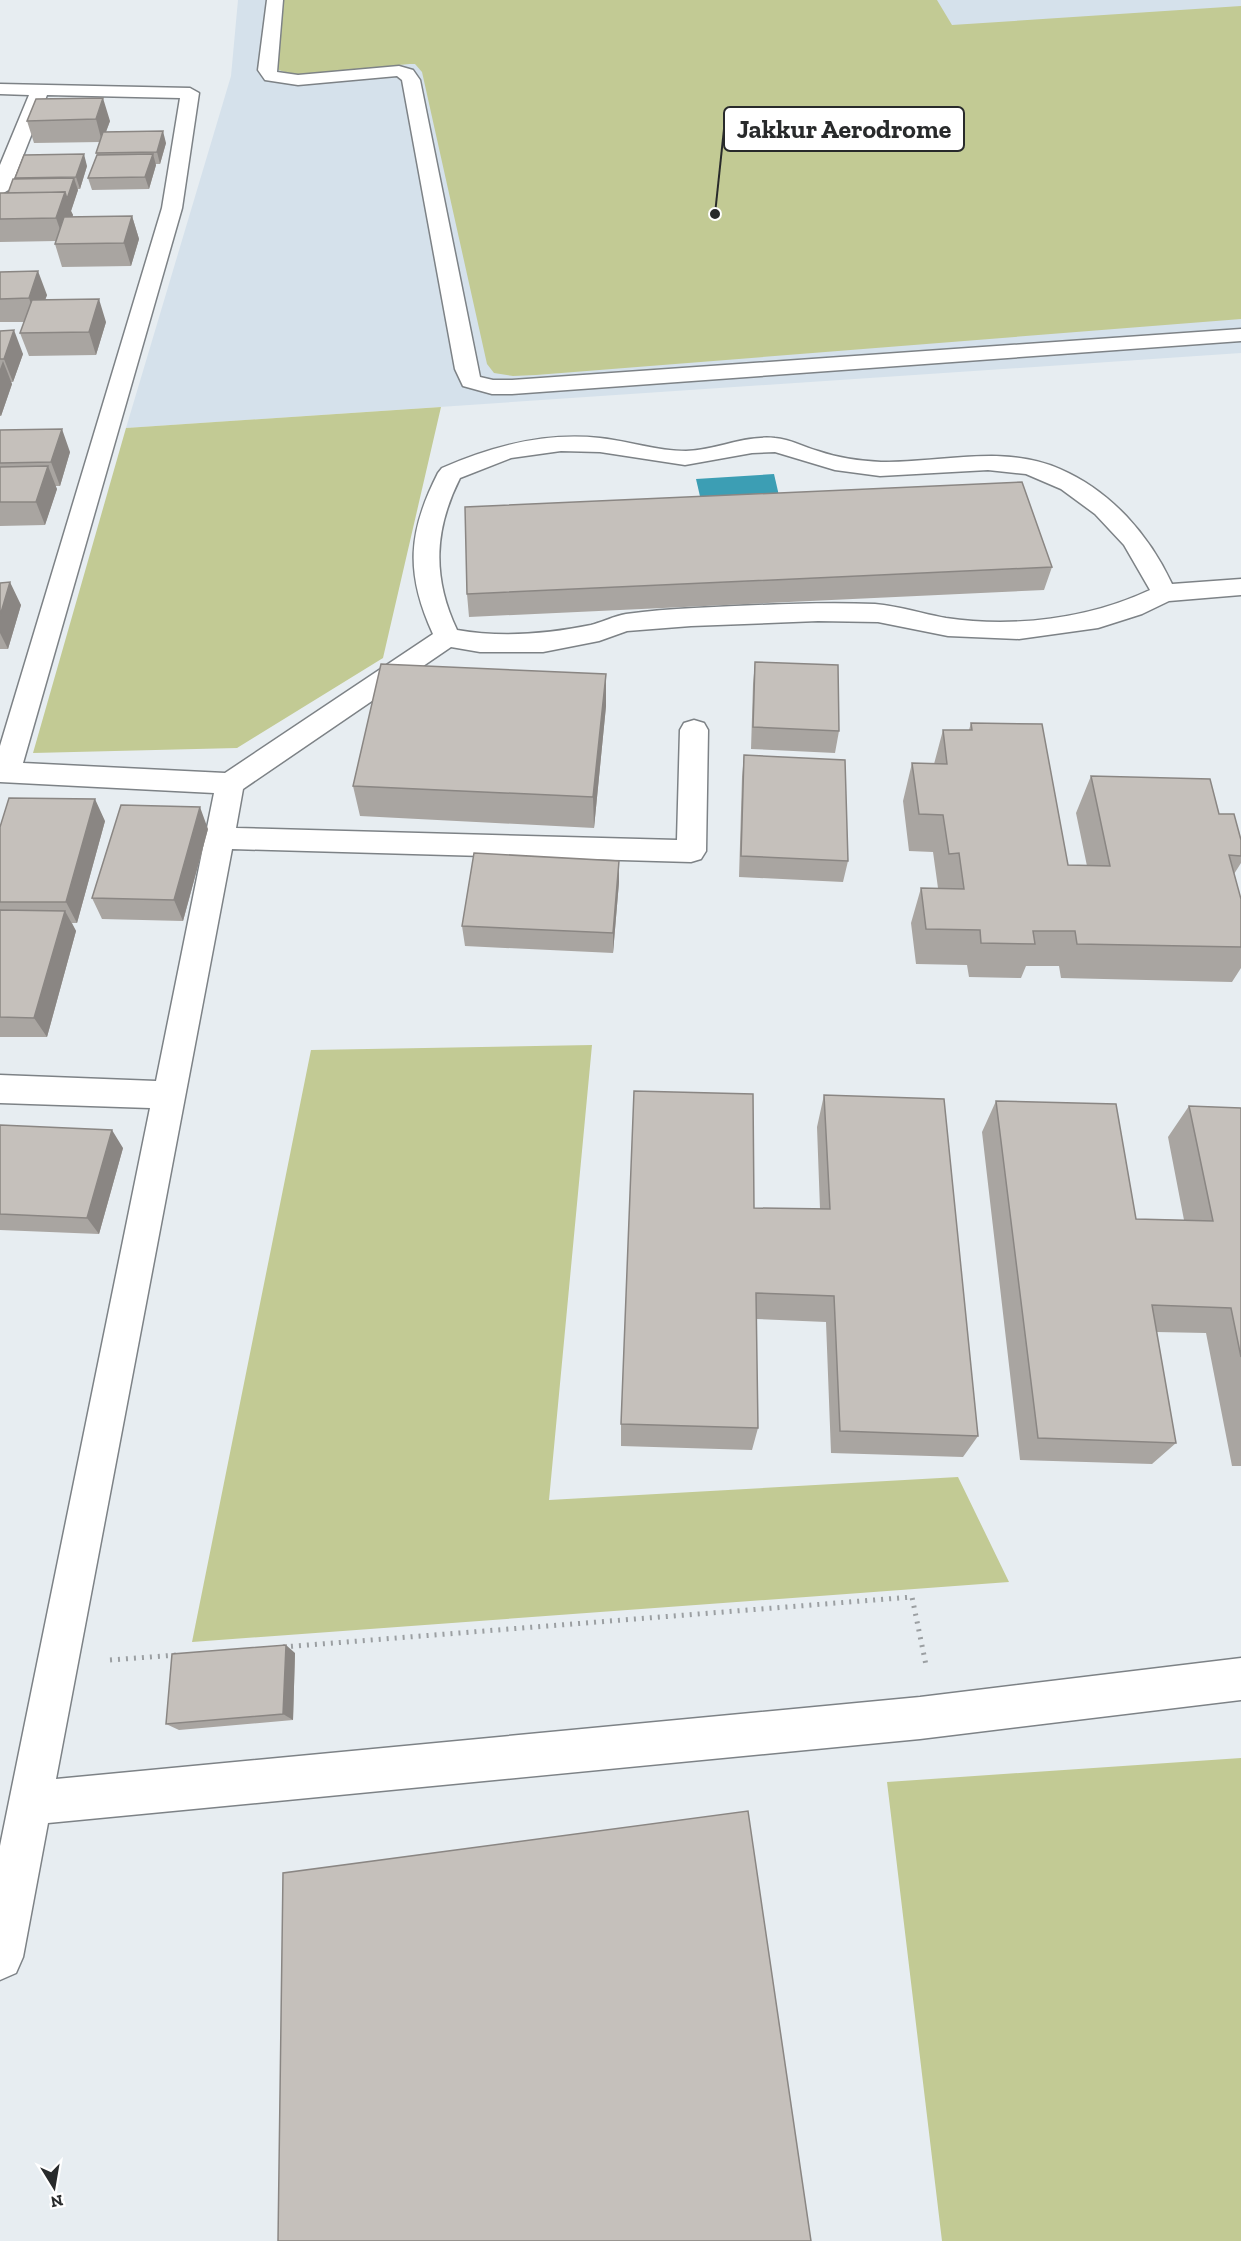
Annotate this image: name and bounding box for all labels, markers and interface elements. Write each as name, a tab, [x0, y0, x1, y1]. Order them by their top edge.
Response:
callout: Jakkur Aerodrome	[724, 107, 964, 151]
text: Jakkur Aerodrome	[737, 113, 952, 145]
north arrow	[24, 2157, 84, 2217]
text: N	[49, 2191, 65, 2212]

